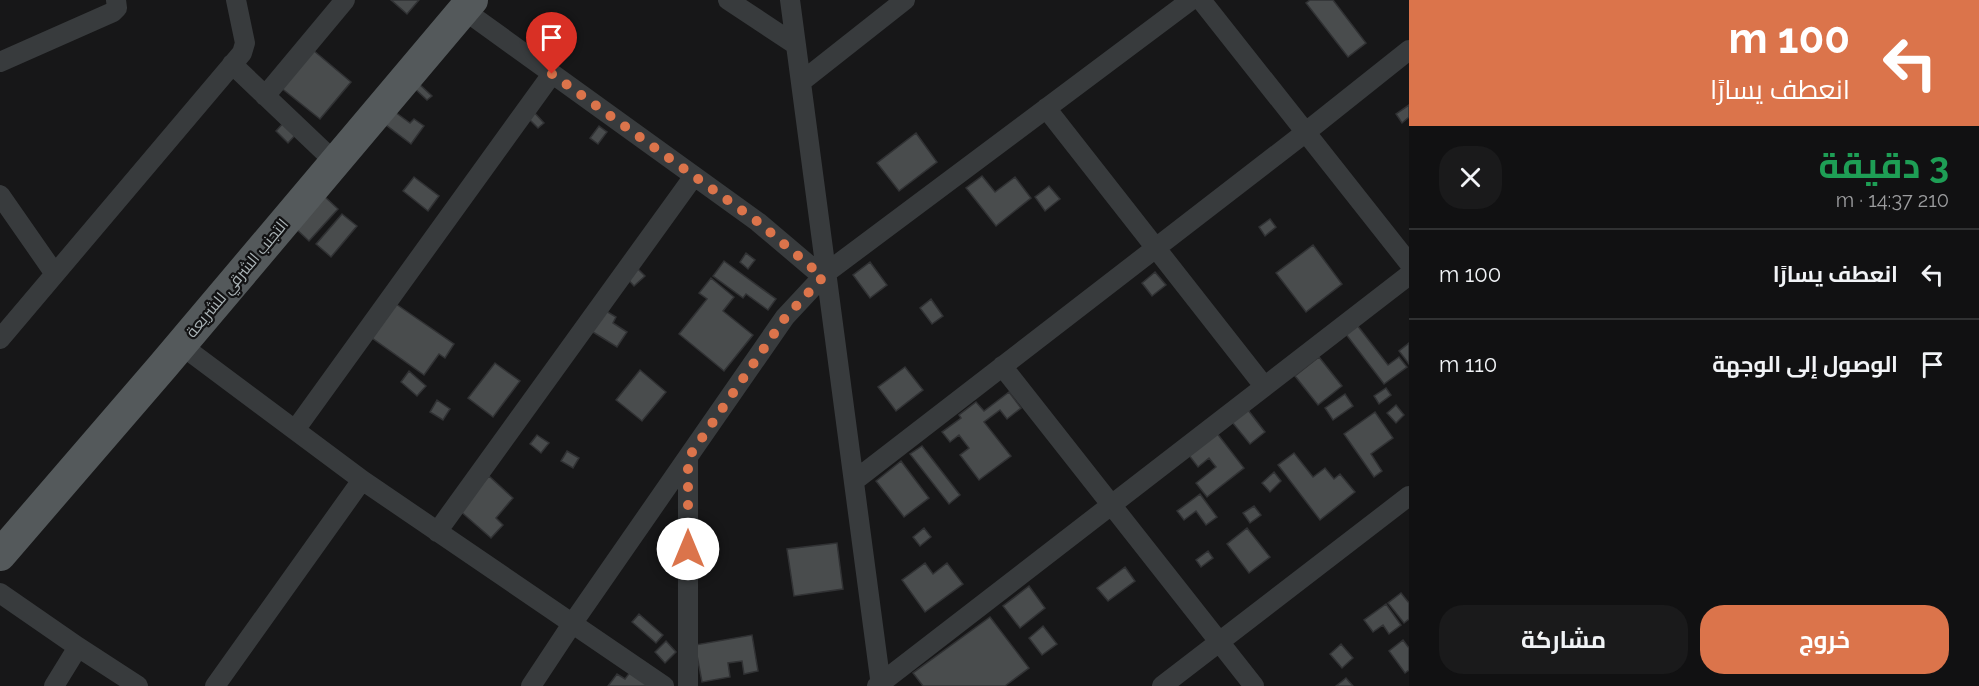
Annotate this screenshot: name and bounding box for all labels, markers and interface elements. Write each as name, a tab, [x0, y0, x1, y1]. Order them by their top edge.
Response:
pin	[526, 12, 577, 74]
text: 100 m	[1728, 14, 1850, 63]
icon: arrive	[535, 21, 568, 54]
icon: left	[1871, 24, 1949, 102]
text: انعطف يسارًا	[1710, 74, 1850, 105]
text: 3 دقيقة	[1818, 144, 1949, 186]
button: close	[1439, 146, 1502, 209]
text: 210 m · 14:37	[1836, 188, 1949, 212]
street label: التجنب الشرقي للشريعة	[182, 215, 295, 344]
icon: left	[1916, 258, 1949, 291]
text: 100 m	[1439, 261, 1501, 287]
text: انعطف يسارًا	[1773, 261, 1898, 287]
icon: arrive	[1916, 348, 1949, 381]
text: 110 m	[1439, 351, 1497, 377]
text: الوصول إلى الوجهة	[1712, 351, 1898, 377]
position arrow	[656, 517, 720, 581]
button: مشاركة	[1439, 605, 1688, 674]
button: خروج	[1700, 605, 1949, 674]

